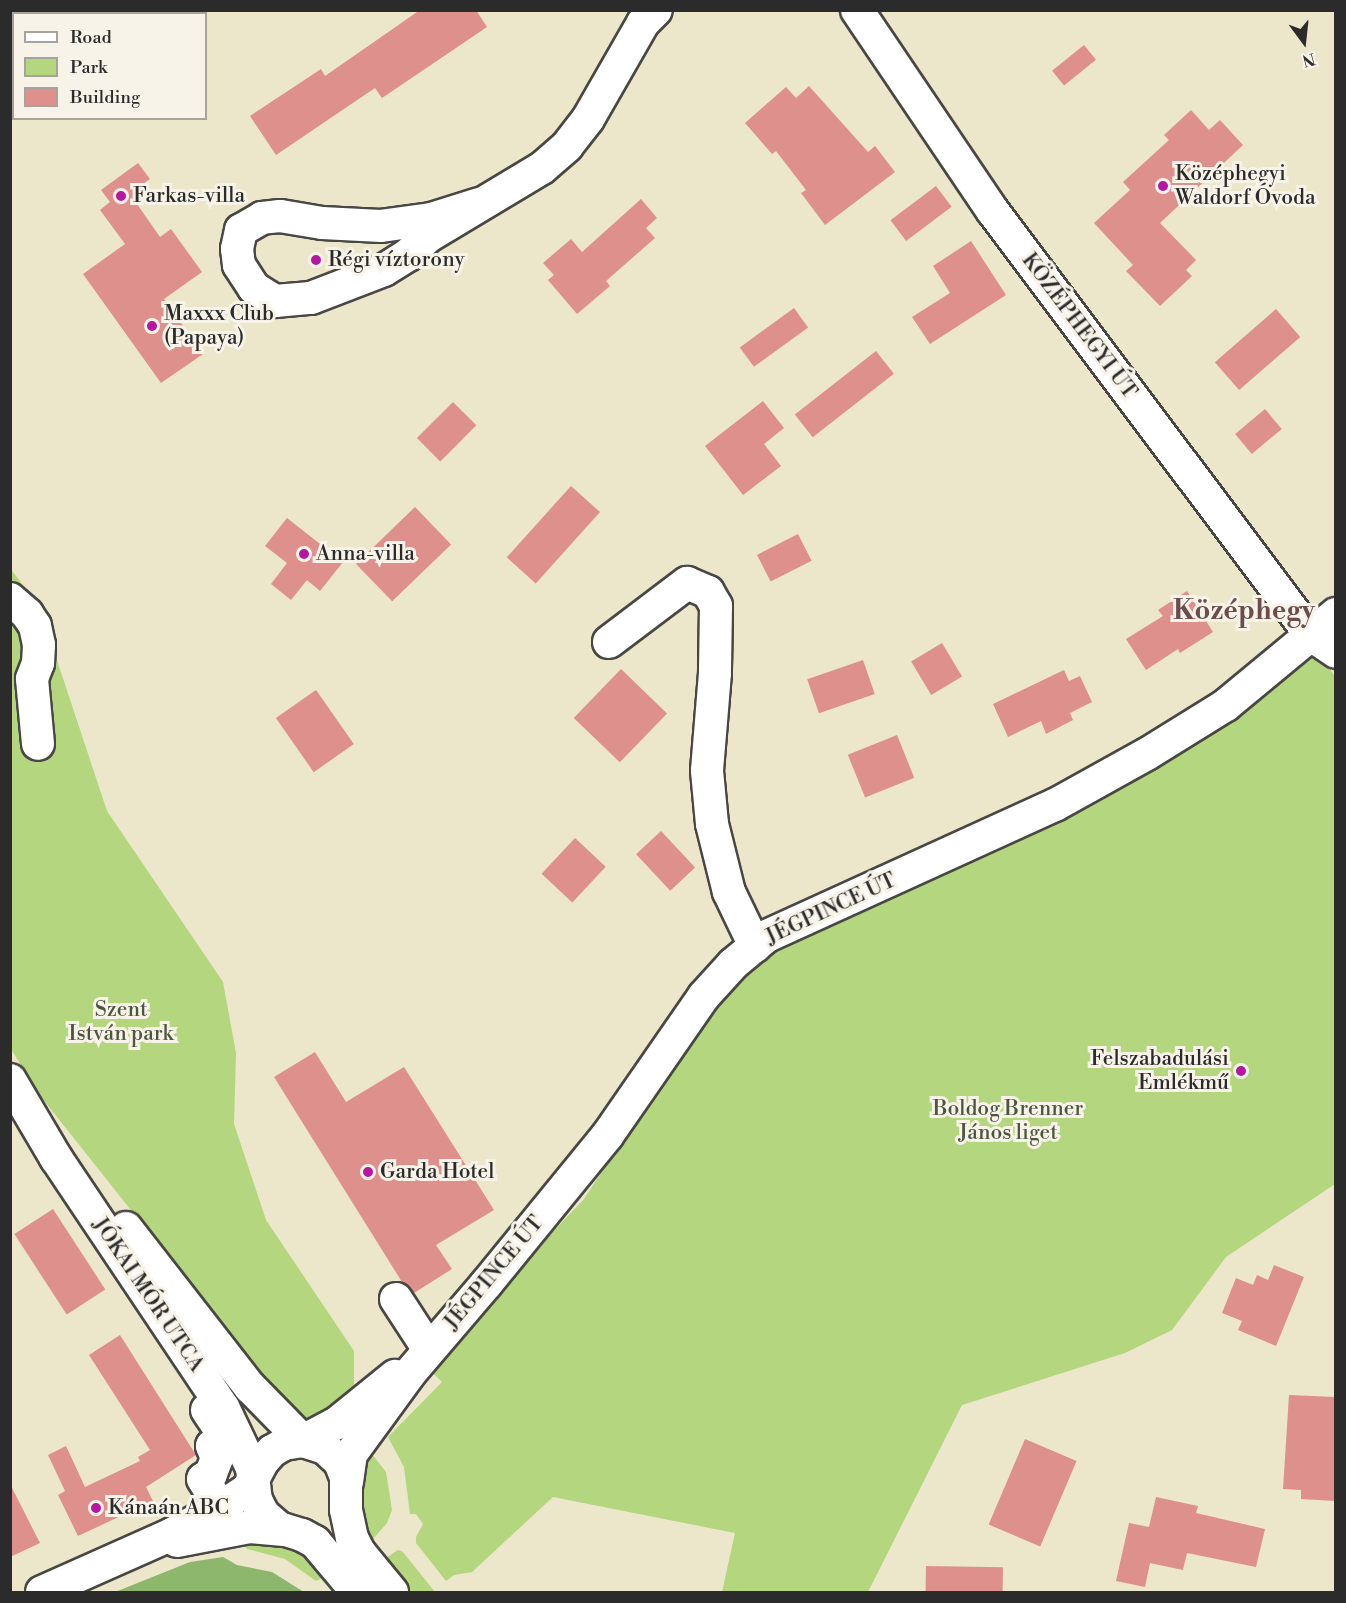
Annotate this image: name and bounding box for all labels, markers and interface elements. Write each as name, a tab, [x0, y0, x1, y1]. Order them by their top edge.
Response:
legend	[12, 12, 207, 120]
north arrow	[1274, 12, 1334, 72]
text: Road	[70, 26, 112, 49]
text: N	[1300, 48, 1317, 71]
text: Park	[70, 56, 107, 79]
text: Building	[70, 86, 140, 109]
place label: Középhegyi Waldorf Óvoda	[1175, 161, 1316, 211]
marker: Középhegyi Waldorf Óvoda	[1156, 179, 1170, 193]
place label: Farkas-villa	[133, 183, 245, 209]
marker: Farkas-villa	[114, 189, 128, 203]
place label: Régi víztorony	[328, 247, 465, 273]
street label: KÖZÉPHEGYI ÚT	[1016, 248, 1142, 404]
marker: Régi víztorony	[309, 253, 323, 267]
place label: Maxxx Club (Papaya)	[164, 301, 274, 351]
marker: Maxxx Club (Papaya)	[145, 319, 159, 333]
place label: Anna-villa	[316, 541, 415, 567]
marker: Anna-villa	[297, 547, 311, 561]
district label: Középhegy	[1173, 596, 1315, 628]
street label: JÉGPINCE ÚT	[762, 868, 900, 950]
park label: Szent István park	[68, 997, 174, 1047]
place label: Felszabadulási Emlékmű	[1090, 1046, 1229, 1096]
marker: Felszabadulási Emlékmű	[1234, 1064, 1248, 1078]
park label: Boldog Brenner János liget	[933, 1096, 1083, 1146]
place label: Garda Hotel	[380, 1159, 494, 1185]
marker: Garda Hotel	[361, 1165, 375, 1179]
street label: JÉGPINCE ÚT	[439, 1211, 549, 1335]
street label: JÓKAI MÓR UTCA	[87, 1213, 209, 1377]
place label: Kánaán ABC	[108, 1495, 229, 1521]
marker: Kánaán ABC	[89, 1501, 103, 1515]

